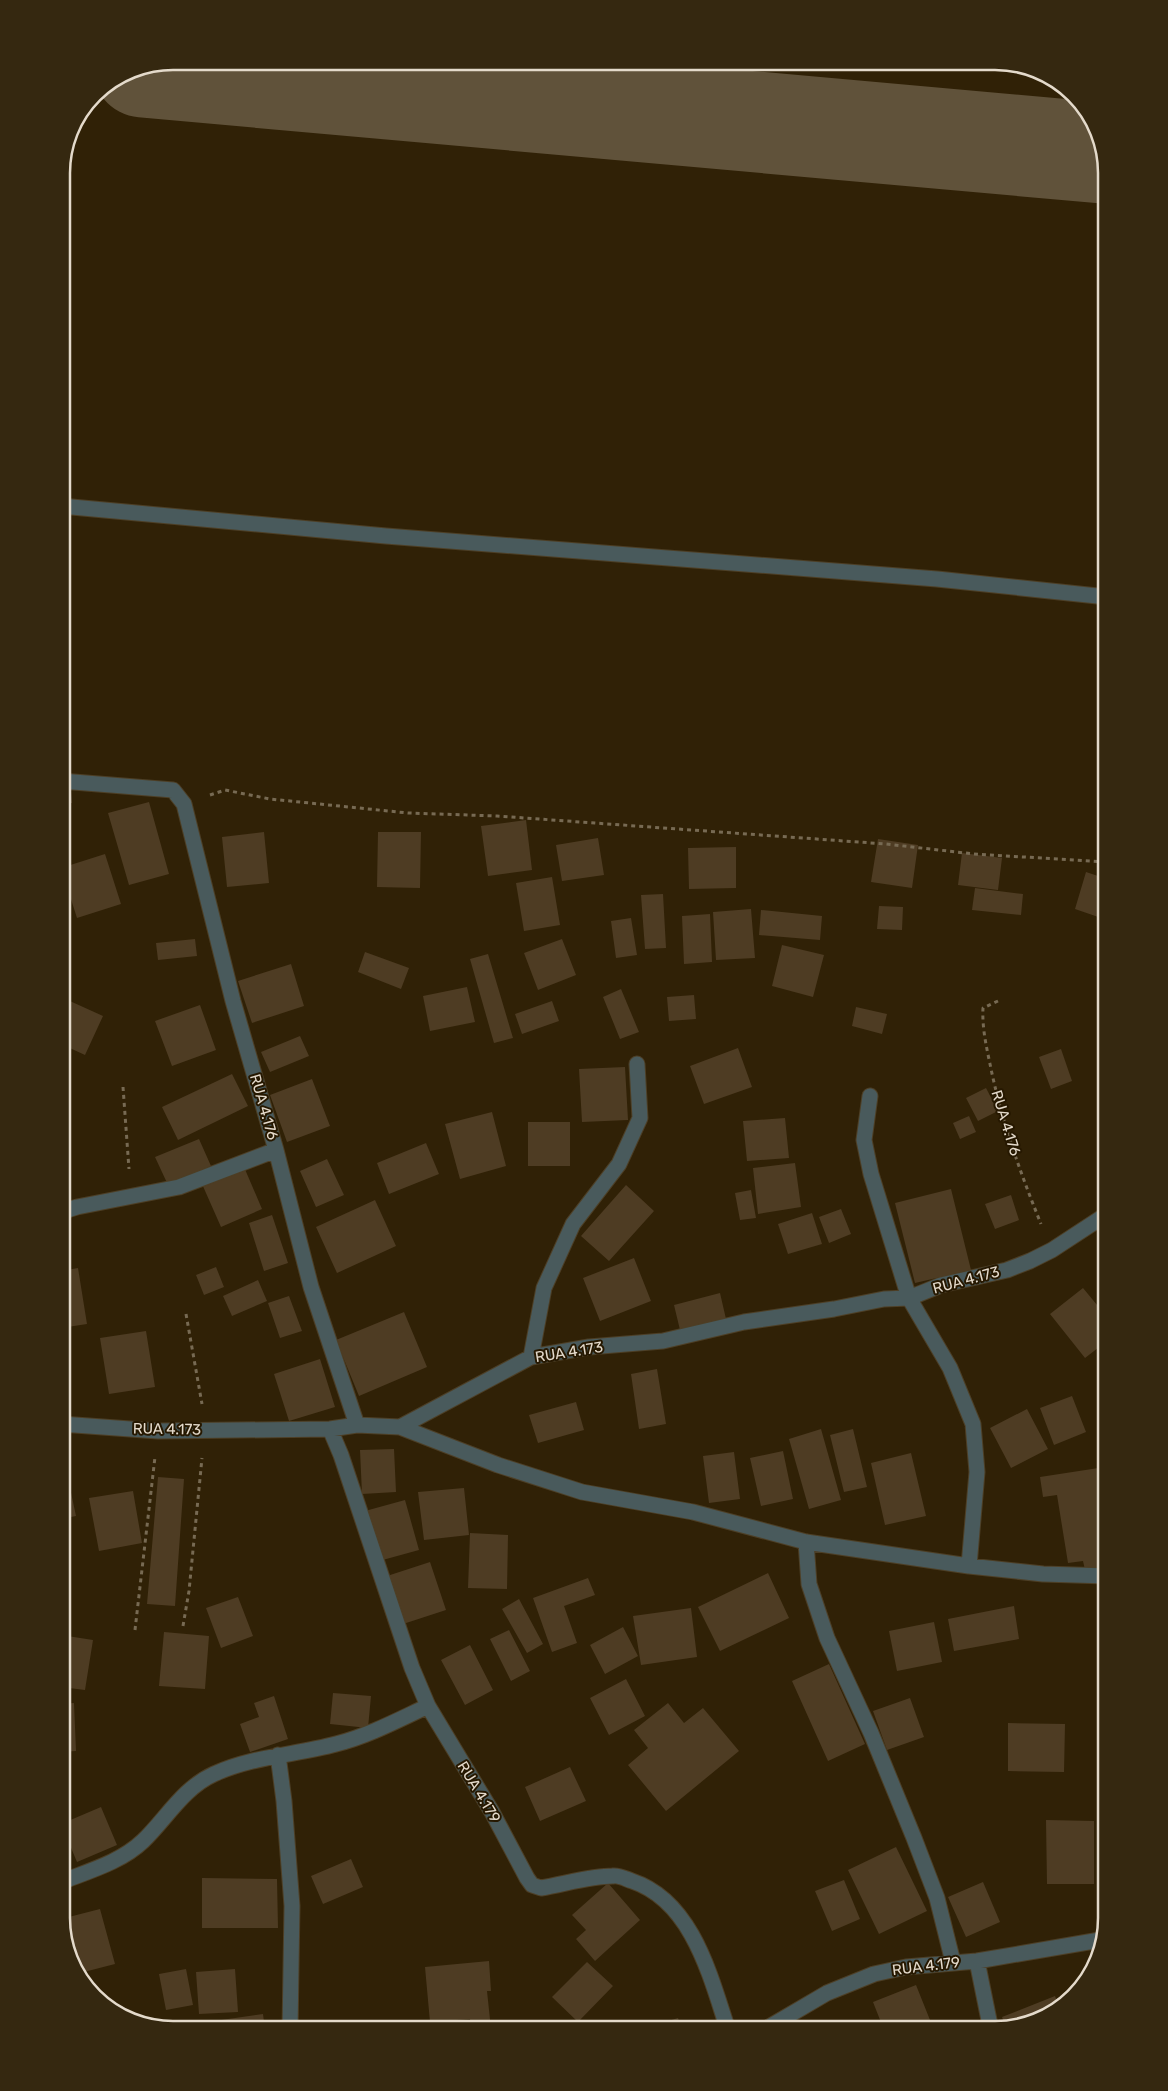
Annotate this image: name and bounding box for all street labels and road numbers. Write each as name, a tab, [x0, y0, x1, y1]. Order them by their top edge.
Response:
street label: RUA 4.176	[246, 1072, 282, 1142]
street label: RUA 4.176	[987, 1088, 1025, 1158]
street label: RUA 4.173	[931, 1262, 1001, 1298]
street label: RUA 4.173	[534, 1338, 604, 1366]
street label: RUA 4.173	[133, 1419, 201, 1439]
street label: RUA 4.179	[454, 1758, 504, 1826]
street label: RUA 4.179	[891, 1953, 961, 1979]

